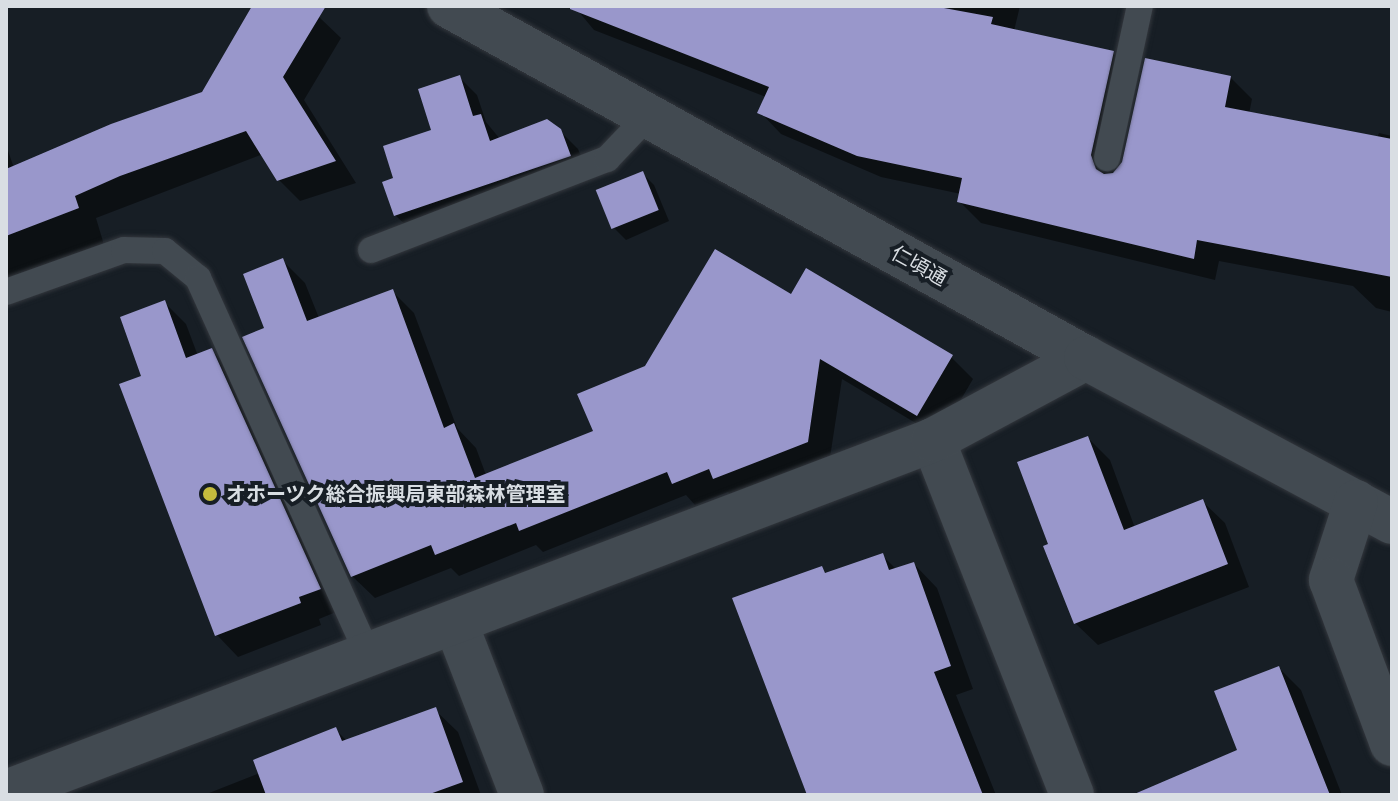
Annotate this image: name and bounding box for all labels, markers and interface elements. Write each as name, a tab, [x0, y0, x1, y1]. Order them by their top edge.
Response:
street label: 仁頃通	[887, 241, 951, 291]
place label: オホーツク総合振興局東部森林管理室	[226, 482, 566, 506]
marker: オホーツク総合振興局東部森林管理室	[201, 485, 219, 503]

